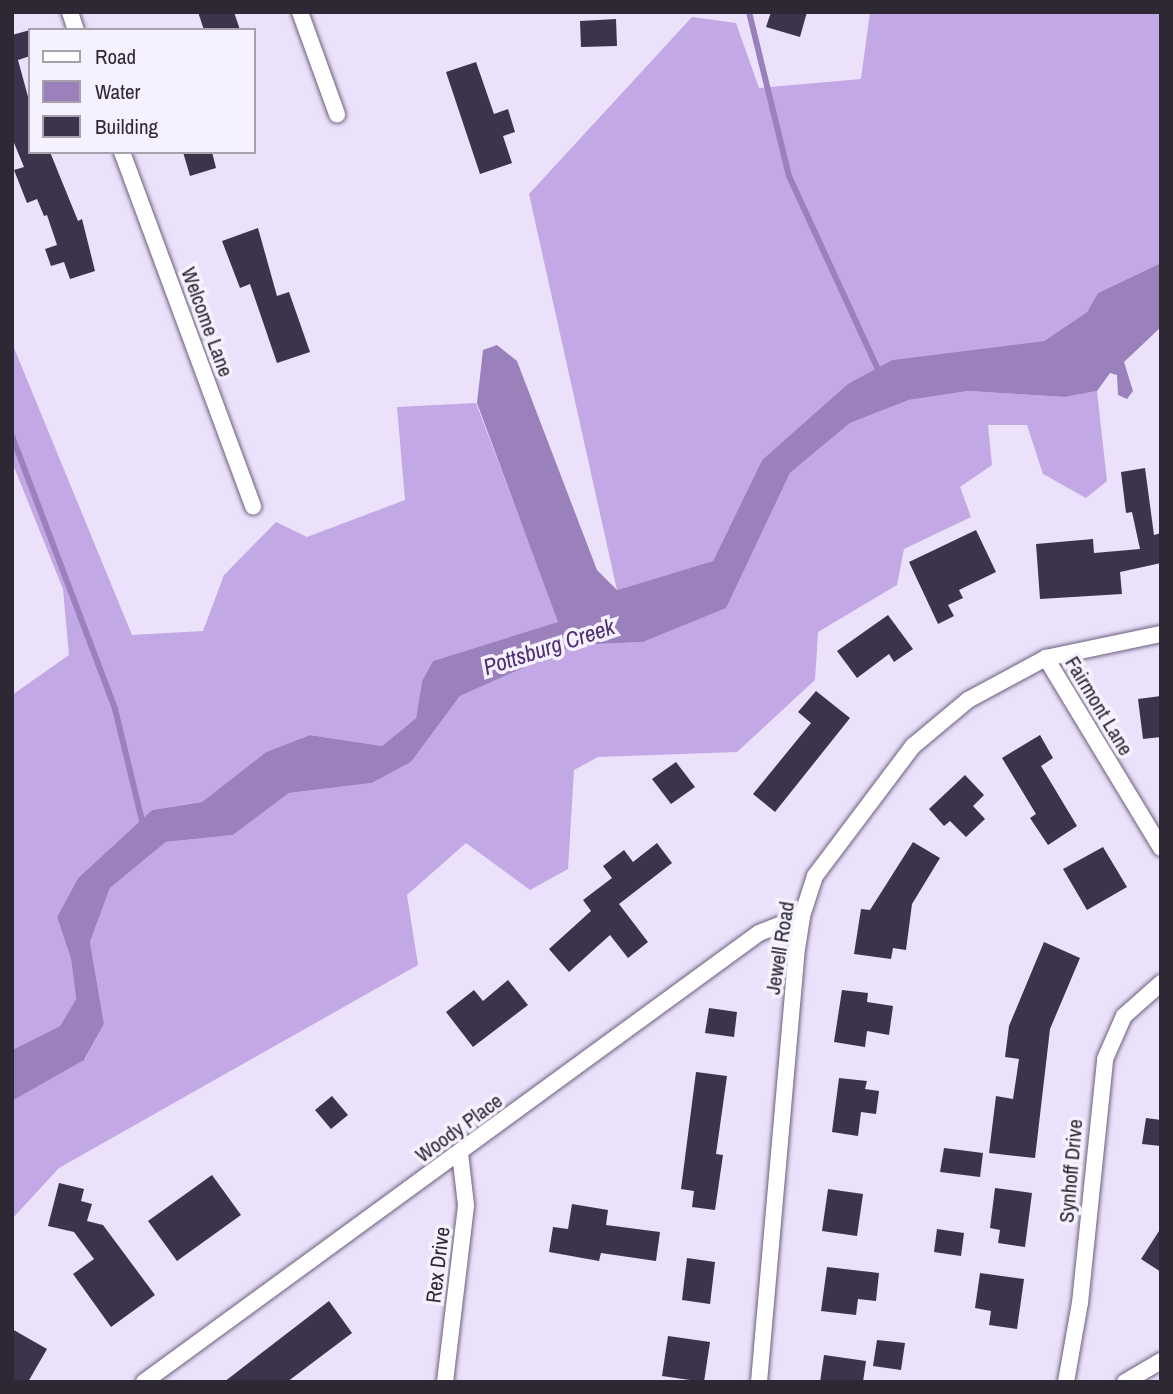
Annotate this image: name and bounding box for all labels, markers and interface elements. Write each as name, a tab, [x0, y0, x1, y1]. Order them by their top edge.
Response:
legend	[28, 28, 256, 154]
text: Road	[95, 42, 136, 71]
text: Water	[95, 77, 140, 106]
text: Building	[95, 112, 158, 141]
street label: Welcome Lane	[176, 264, 238, 380]
water label: Pottsburg Creek	[480, 613, 618, 681]
street label: Fairmont Lane	[1060, 652, 1138, 760]
street label: Jewell Road	[760, 900, 800, 996]
street label: Woody Place	[411, 1088, 507, 1168]
street label: Synhoff Drive	[1054, 1118, 1088, 1224]
street label: Rex Drive	[421, 1225, 455, 1305]

